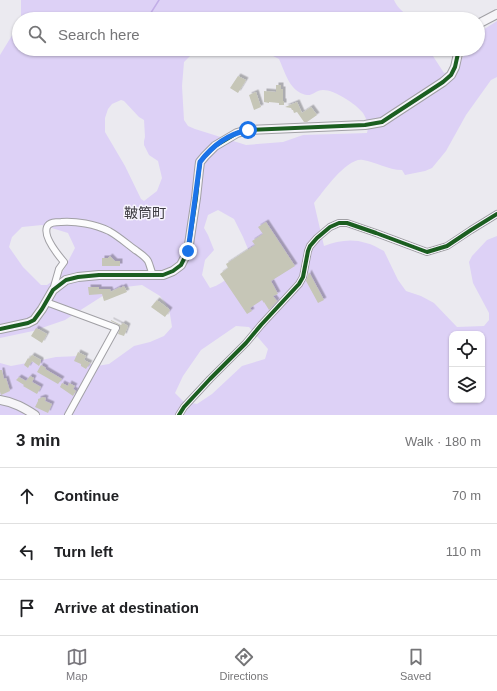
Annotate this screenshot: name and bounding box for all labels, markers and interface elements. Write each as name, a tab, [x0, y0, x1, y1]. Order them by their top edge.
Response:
search box	[12, 12, 485, 56]
icon: search	[26, 23, 48, 45]
text: Search here	[58, 26, 140, 43]
route start	[239, 121, 257, 139]
district label: 鞁筒町	[124, 205, 166, 221]
route end	[179, 242, 197, 260]
map controls	[449, 331, 485, 403]
button: locate	[449, 331, 485, 367]
button: layers	[449, 367, 485, 403]
text: 3 min	[16, 431, 60, 450]
text: Walk · 180 m	[405, 434, 481, 449]
icon: ahead	[16, 485, 38, 507]
text: Continue	[54, 487, 119, 504]
text: 70 m	[452, 488, 481, 503]
icon: left	[16, 541, 38, 563]
text: Turn left	[54, 543, 113, 560]
text: 110 m	[446, 544, 481, 559]
icon: arrive	[16, 597, 38, 619]
text: Arrive at destination	[54, 599, 199, 616]
tab: Map	[66, 646, 88, 682]
tab: Directions	[219, 646, 268, 682]
tab: Saved	[400, 646, 431, 682]

